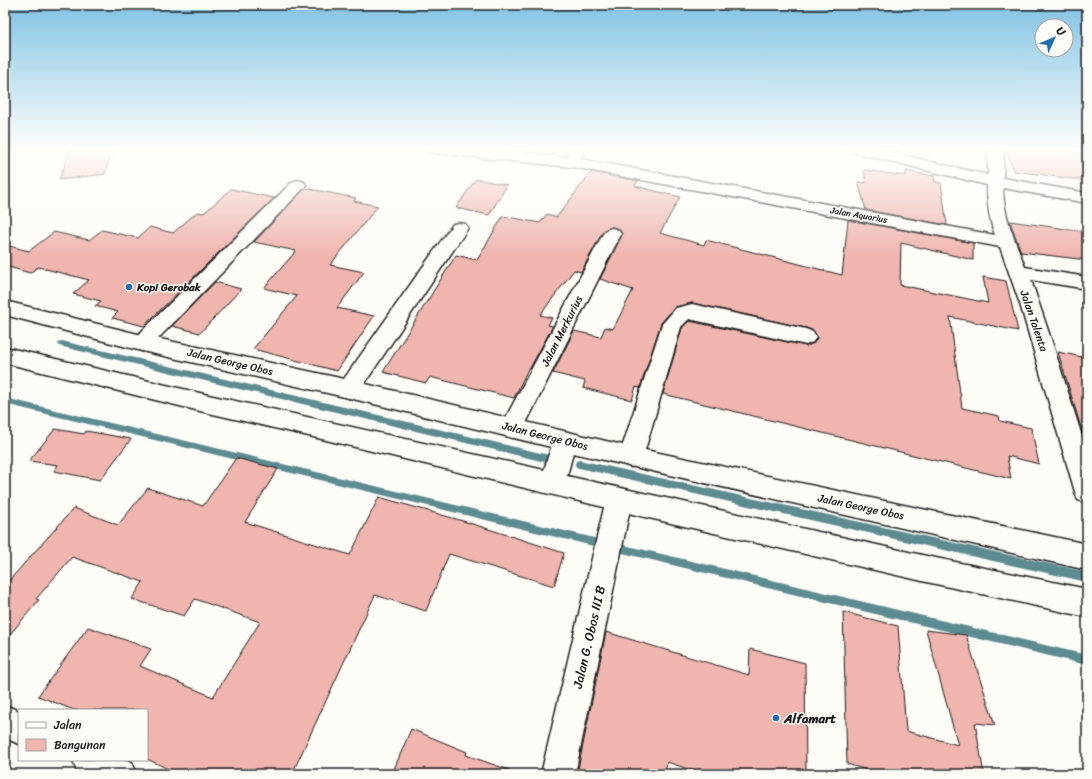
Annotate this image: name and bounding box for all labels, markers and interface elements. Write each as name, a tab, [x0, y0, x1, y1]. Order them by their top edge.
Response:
north arrow	[1034, 18, 1074, 58]
text: U	[1051, 22, 1071, 41]
street label: Jalan Aquarius	[828, 202, 890, 228]
place label: Kopi Gerobak	[136, 278, 202, 297]
marker: Kopi Gerobak	[124, 282, 134, 292]
street label: Jalan Talenta	[1014, 287, 1053, 355]
street label: Jalan Merkurius	[536, 292, 588, 371]
street label: Jalan George Obos	[184, 343, 275, 381]
street label: Jalan George Obos	[499, 416, 590, 456]
street label: Jalan George Obos	[815, 488, 906, 525]
street label: Jalan G. Obos III B	[566, 583, 612, 692]
place label: Alfamart	[783, 707, 836, 730]
legend	[18, 709, 148, 761]
marker: Alfamart	[771, 713, 781, 723]
text: Jalan	[53, 714, 82, 736]
text: Bangunan	[54, 734, 106, 756]

